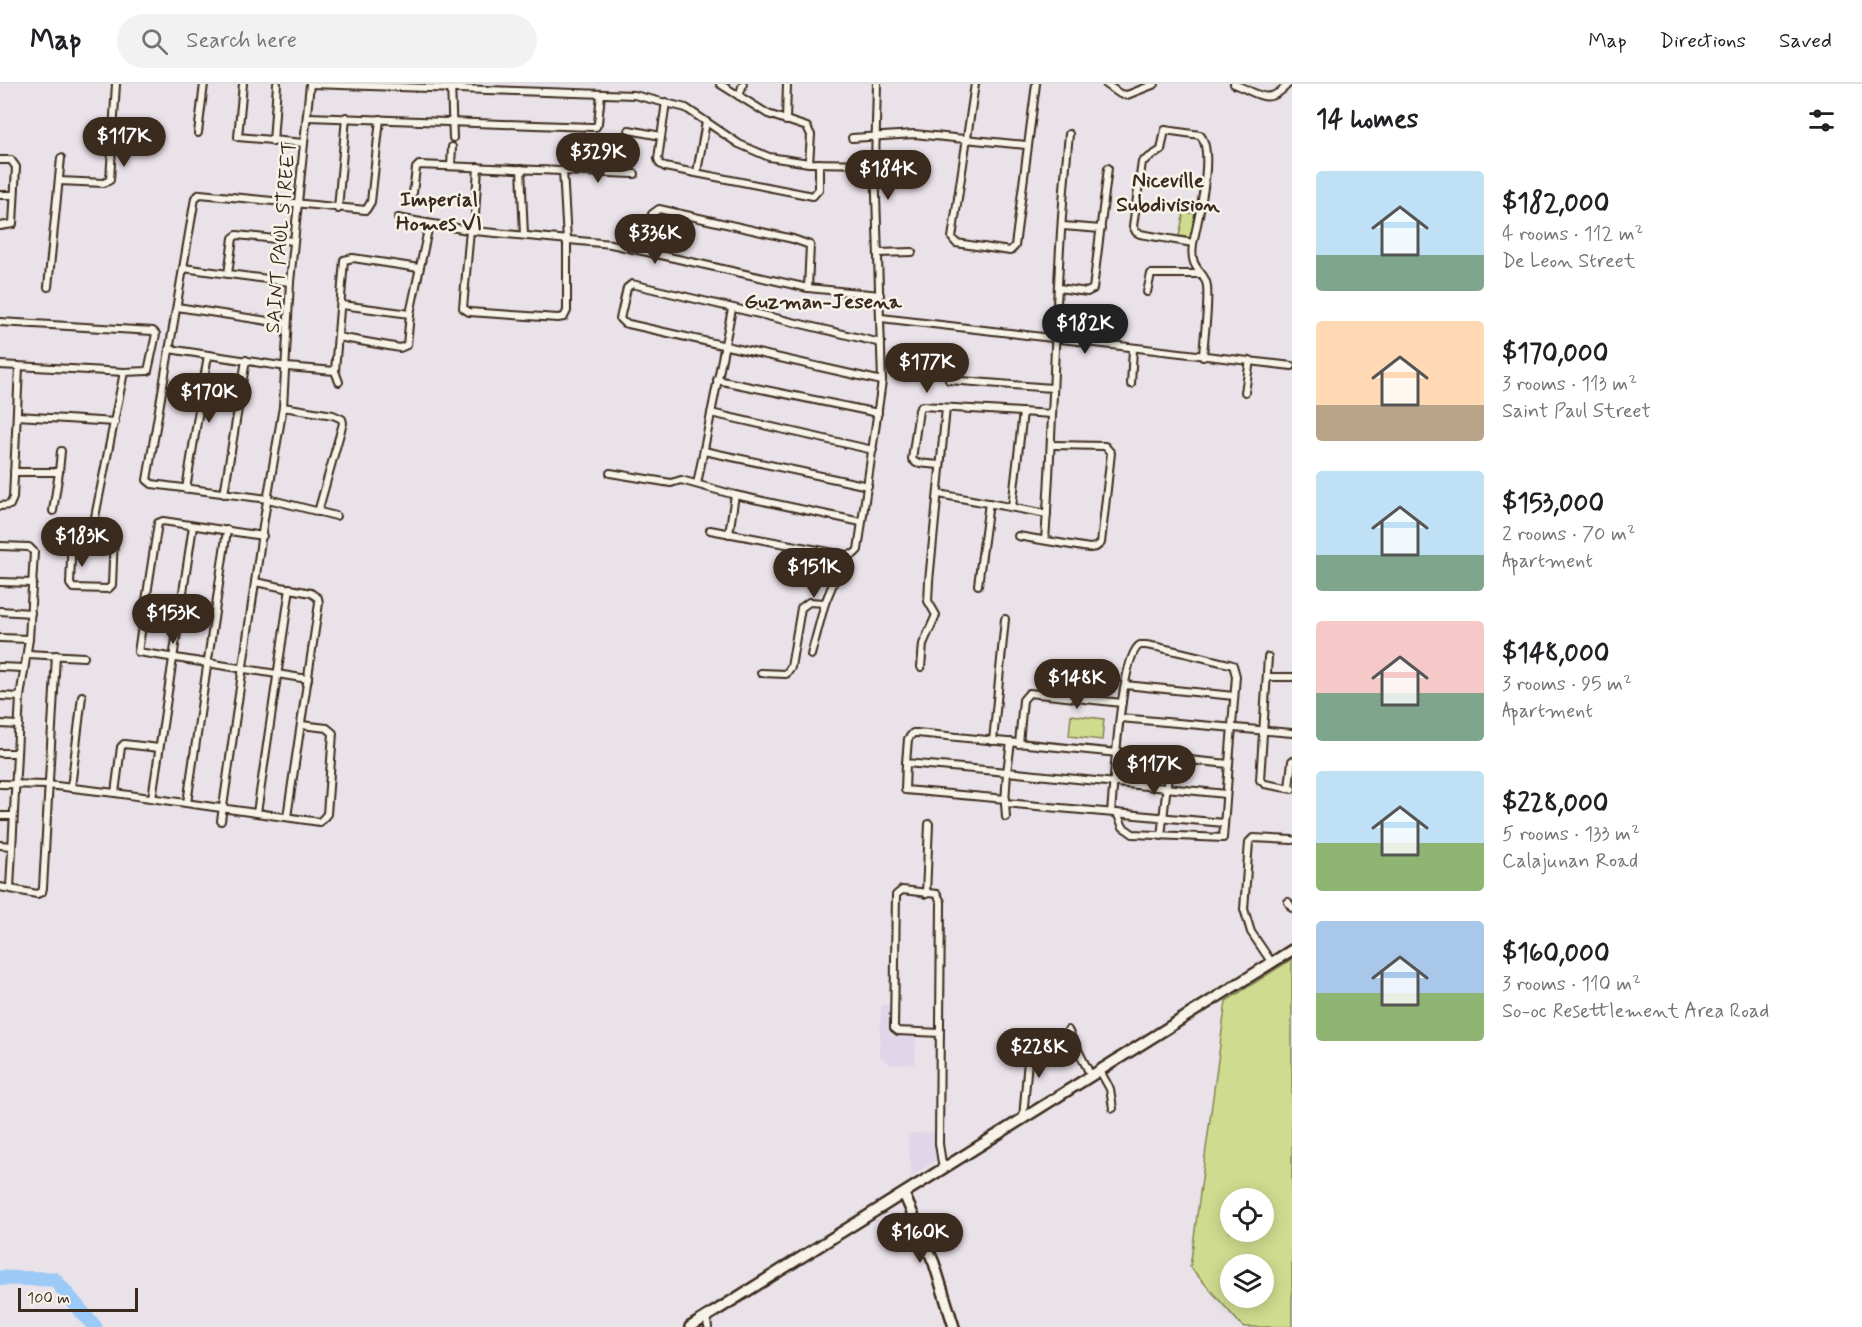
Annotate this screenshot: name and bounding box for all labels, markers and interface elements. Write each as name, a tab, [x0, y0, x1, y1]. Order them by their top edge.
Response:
search box	[117, 14, 537, 68]
text: Map	[30, 23, 81, 60]
icon: search	[138, 25, 171, 58]
text: Search here	[186, 27, 297, 55]
text: Map	[1588, 27, 1627, 55]
text: Directions	[1660, 27, 1746, 55]
text: Saved	[1779, 27, 1832, 55]
text: 14 homes	[1316, 103, 1418, 137]
icon: filters	[1805, 104, 1838, 137]
pin: $117K	[82, 117, 166, 168]
text: $117K	[97, 123, 151, 150]
pin: $329K	[556, 133, 640, 184]
text: $329K	[570, 139, 626, 166]
street label: SAINT PAUL STREET	[260, 140, 303, 334]
pin: $184K	[846, 150, 930, 201]
text: $184K	[859, 156, 917, 183]
district label: Niceville Subdivision	[1116, 167, 1220, 219]
district label: Imperial Homes VI	[396, 186, 482, 238]
text: $182,000	[1502, 187, 1609, 221]
icon: home	[1364, 195, 1436, 267]
pin: $336K	[613, 214, 697, 265]
text: $336K	[629, 220, 681, 247]
text: 4 rooms · 112 m²	[1502, 221, 1643, 248]
text: De Leon Street	[1502, 248, 1636, 275]
district label: Guzman-Jesena	[744, 288, 903, 316]
pin: $182K	[1043, 304, 1127, 355]
text: $182K	[1056, 310, 1114, 337]
text: $170,000	[1502, 337, 1608, 371]
pin: $177K	[885, 343, 969, 394]
icon: home	[1364, 345, 1436, 417]
text: $177K	[899, 349, 955, 376]
text: 3 rooms · 113 m²	[1502, 371, 1637, 398]
pin: $170K	[167, 373, 251, 424]
text: $170K	[181, 379, 237, 406]
text: Saint Paul Street	[1502, 398, 1651, 425]
text: $153,000	[1502, 487, 1604, 521]
icon: home	[1364, 495, 1436, 567]
pin: $183K	[40, 517, 124, 568]
text: 2 rooms · 70 m²	[1502, 521, 1636, 548]
text: $183K	[55, 523, 109, 550]
pin: $151K	[772, 548, 856, 599]
text: Apartment	[1502, 548, 1593, 575]
text: $151K	[787, 554, 841, 581]
pin: $153K	[131, 594, 215, 645]
text: $153K	[146, 600, 200, 627]
text: $148,000	[1502, 637, 1609, 671]
icon: home	[1364, 645, 1436, 717]
pin: $148K	[1035, 659, 1119, 710]
text: $148K	[1048, 665, 1106, 692]
text: 3 rooms · 95 m²	[1502, 671, 1632, 698]
text: Apartment	[1502, 698, 1593, 725]
pin: $117K	[1112, 745, 1196, 796]
text: $117K	[1127, 751, 1181, 778]
text: $228,000	[1502, 787, 1608, 821]
icon: home	[1364, 795, 1436, 867]
text: 5 rooms · 133 m²	[1502, 821, 1640, 848]
text: Calajunan Road	[1502, 848, 1638, 875]
text: $160,000	[1502, 937, 1610, 971]
icon: home	[1364, 945, 1436, 1017]
text: 3 rooms · 110 m²	[1502, 971, 1641, 998]
text: So-oc Resettlement Area Road	[1502, 998, 1769, 1025]
pin: $228K	[997, 1028, 1081, 1079]
text: $228K	[1010, 1034, 1068, 1061]
map controls	[1220, 1188, 1274, 1308]
button: locate	[1220, 1188, 1274, 1242]
pin: $160K	[878, 1213, 962, 1264]
text: $160K	[891, 1219, 949, 1246]
button: layers	[1220, 1254, 1274, 1308]
scale bar	[18, 1285, 138, 1312]
text: 100 m	[27, 1288, 70, 1309]

